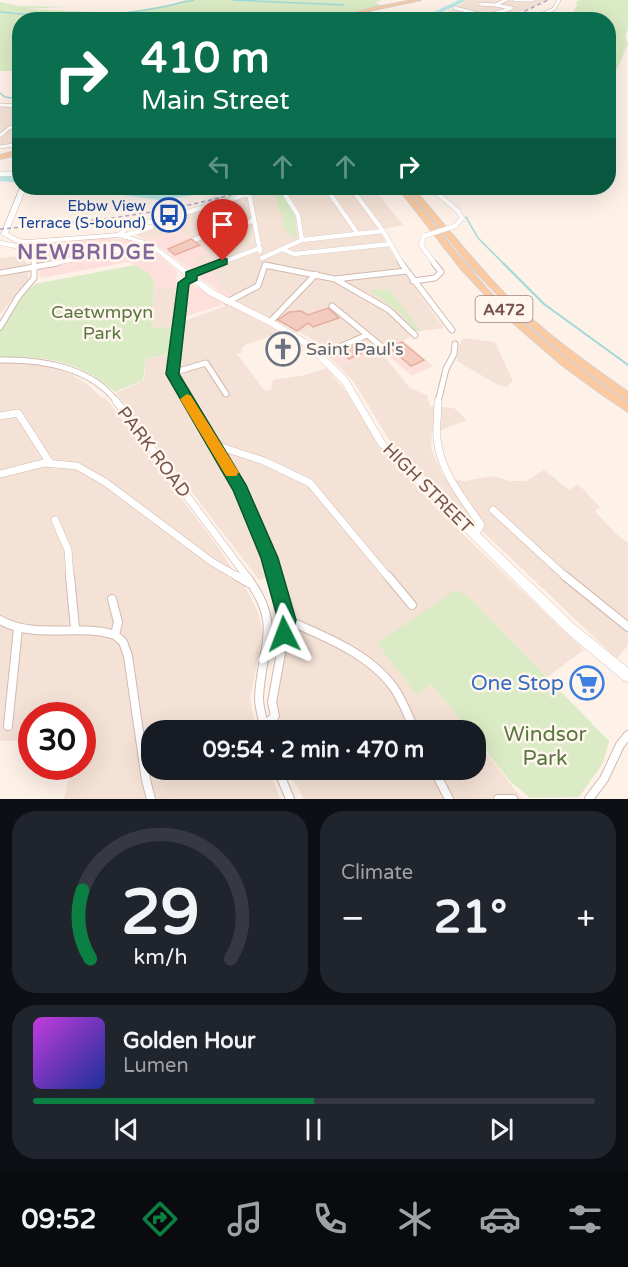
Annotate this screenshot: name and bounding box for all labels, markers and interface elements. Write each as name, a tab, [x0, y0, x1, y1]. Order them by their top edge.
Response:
text: 410 m	[141, 33, 270, 84]
icon: right	[42, 36, 120, 114]
text: Main Street	[141, 84, 290, 117]
icon: left	[203, 150, 236, 183]
icon: ahead	[266, 150, 299, 183]
icon: ahead	[329, 150, 362, 183]
icon: right	[392, 150, 425, 183]
place label: Ebbw View Terrace (S-bound)	[18, 197, 146, 232]
bus stop icon: Ebbw View Terrace (S-bound)	[151, 197, 187, 233]
pin	[197, 199, 248, 261]
icon: arrive	[206, 208, 239, 241]
district label: NEWBRIDGE	[17, 241, 157, 265]
road number: A472	[476, 296, 532, 322]
park label: Caetwmpyn Park	[51, 301, 153, 344]
church icon: Saint Paul's	[265, 331, 301, 367]
place label: Saint Paul's	[306, 338, 404, 360]
street label: PARK ROAD	[113, 402, 195, 502]
street label: HIGH STREET	[378, 438, 478, 538]
position arrow	[252, 602, 316, 666]
supermarket icon: One Stop	[569, 665, 605, 701]
place label: One Stop	[471, 671, 564, 696]
speed limit sign: 30	[18, 702, 96, 780]
park label: Windsor Park	[503, 722, 587, 771]
text: 09:54 · 2 min · 470 m	[203, 737, 424, 763]
text: Climate	[341, 861, 413, 885]
text: 29	[121, 876, 199, 951]
text: 21°	[434, 891, 507, 945]
text: −	[341, 899, 365, 938]
text: +	[576, 899, 595, 938]
text: km/h	[133, 944, 187, 970]
text: Golden Hour	[123, 1028, 255, 1054]
text: Lumen	[123, 1054, 189, 1078]
icon: previous	[110, 1113, 143, 1146]
icon: pause	[297, 1113, 330, 1146]
icon: next	[485, 1113, 518, 1146]
icon: directions	[139, 1198, 181, 1240]
icon: music	[224, 1198, 266, 1240]
icon: phone	[309, 1198, 351, 1240]
icon: climate	[394, 1198, 436, 1240]
icon: car	[479, 1198, 521, 1240]
icon: filters	[564, 1198, 606, 1240]
text: 09:52	[22, 1203, 96, 1236]

